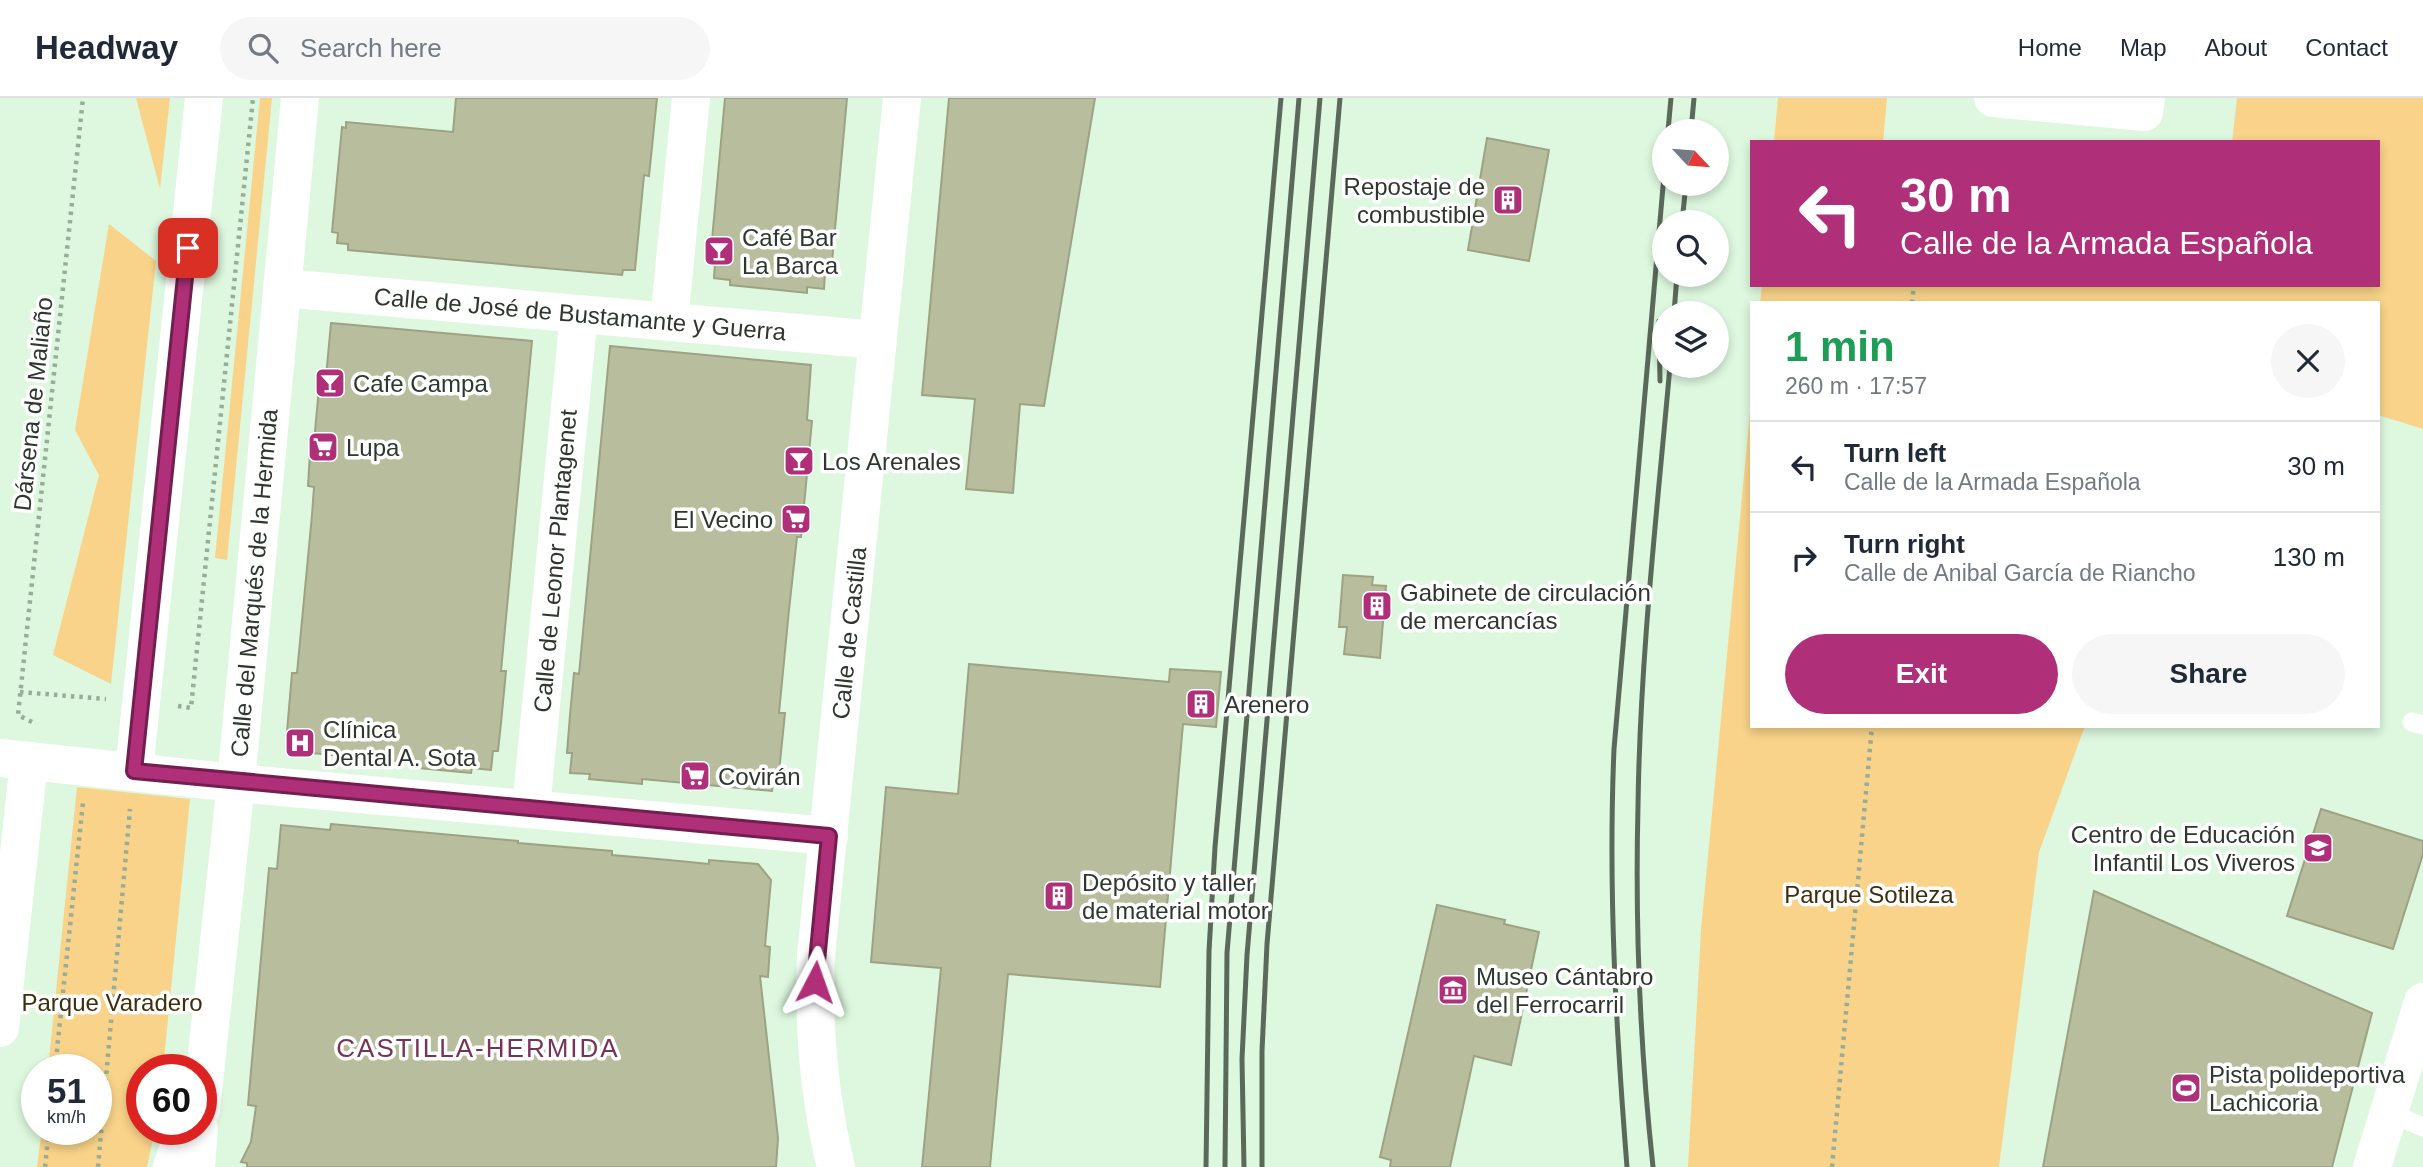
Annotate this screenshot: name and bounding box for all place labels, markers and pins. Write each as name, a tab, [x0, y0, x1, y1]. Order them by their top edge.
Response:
place label: Repostaje de combustible	[1344, 173, 1485, 228]
building icon: Repostaje de combustible	[1491, 183, 1525, 217]
pin	[158, 218, 218, 278]
place label: Café Bar La Barca	[742, 224, 839, 279]
bar icon: Café Bar La Barca	[702, 234, 736, 268]
bar icon: Cafe Campa	[313, 366, 347, 400]
place label: Cafe Campa	[353, 370, 488, 397]
supermarket icon: Lupa	[306, 430, 340, 464]
place label: Lupa	[346, 434, 400, 461]
bar icon: Los Arenales	[782, 444, 816, 478]
place label: Los Arenales	[822, 448, 961, 475]
supermarket icon: El Vecino	[779, 502, 813, 536]
place label: El Vecino	[673, 506, 773, 533]
place label: Gabinete de circulación de mercancías	[1400, 579, 1651, 634]
building icon: Gabinete de circulación de mercancías	[1360, 589, 1394, 623]
building icon: Arenero	[1184, 687, 1218, 721]
place label: Arenero	[1224, 691, 1309, 718]
place label: Clínica Dental A. Sota	[323, 716, 477, 771]
hospital icon: Clínica Dental A. Sota	[283, 726, 317, 760]
supermarket icon: Covirán	[678, 759, 712, 793]
place label: Covirán	[718, 763, 801, 790]
place label: Centro de Educación Infantil Los Viveros	[2071, 821, 2295, 876]
school or university icon: Centro de Educación Infantil Los Viveros	[2301, 831, 2335, 865]
place label: Depósito y taller de material motor	[1082, 869, 1269, 924]
building icon: Depósito y taller de material motor	[1042, 879, 1076, 913]
place label: Museo Cántabro del Ferrocarril	[1476, 963, 1653, 1018]
museum icon: Museo Cántabro del Ferrocarril	[1436, 973, 1470, 1007]
place label: Pista polideportiva Lachicoria	[2209, 1061, 2406, 1116]
sports icon: Pista polideportiva Lachicoria	[2169, 1071, 2203, 1105]

